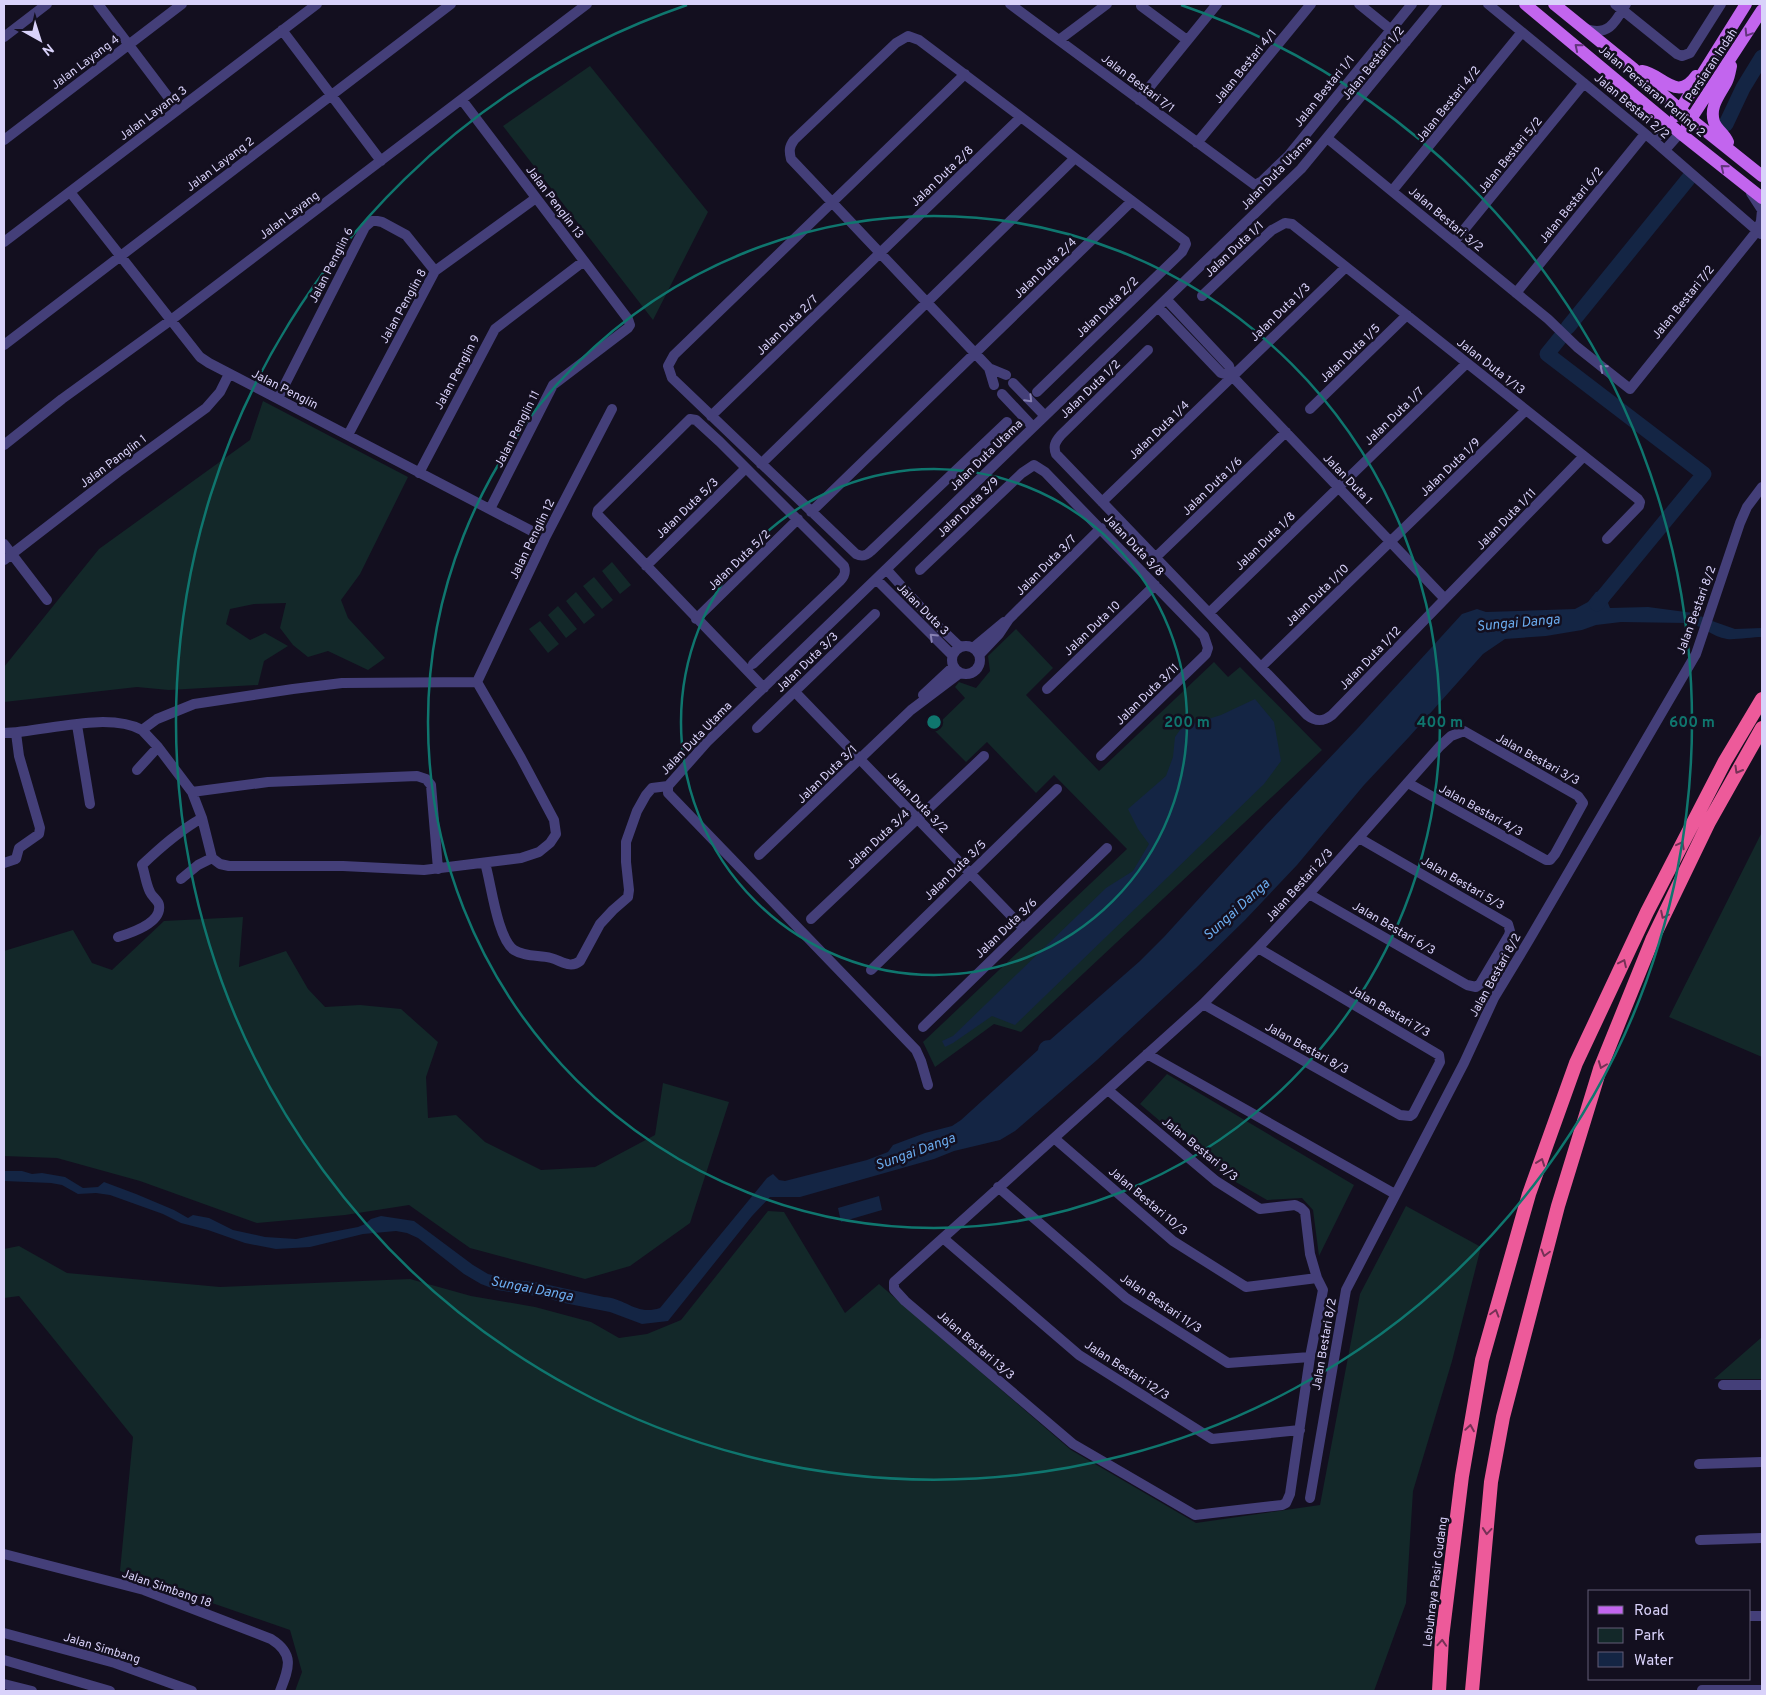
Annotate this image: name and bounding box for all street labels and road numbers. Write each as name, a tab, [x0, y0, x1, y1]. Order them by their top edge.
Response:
street label: Jalan Bestari 1/2	[1339, 23, 1409, 104]
street label: Jalan Bestari 4/1	[1211, 26, 1281, 107]
street label: Persiaran Indah	[1682, 26, 1742, 105]
street label: Jalan Layang 4	[48, 32, 123, 94]
street label: Jalan Persiaran Perling 2	[1594, 42, 1708, 141]
street label: Jalan Bestari 7/1	[1097, 51, 1177, 117]
street label: Jalan Bestari 1/1	[1291, 52, 1359, 131]
street label: Jalan Bestari 4/2	[1413, 63, 1485, 146]
street label: Jalan Bestari 2/2	[1590, 70, 1672, 143]
street label: Jalan Layang 3	[116, 83, 191, 145]
street label: Jalan Bestari 5/2	[1475, 114, 1547, 197]
street label: Jalan Layang 2	[183, 134, 258, 196]
street label: Jalan Duta Utama	[1238, 134, 1316, 214]
street label: Jalan Duta 2/8	[908, 143, 977, 211]
street label: Jalan Penglin 13	[522, 163, 587, 242]
street label: Jalan Bestari 6/2	[1536, 164, 1607, 247]
street label: Jalan Bestari 3/2	[1404, 184, 1486, 256]
street label: Jalan Layang	[256, 188, 323, 244]
street label: Jalan Duta 1/1	[1202, 218, 1268, 281]
street label: Jalan Penglin 6	[306, 225, 358, 306]
street label: Jalan Duta 2/4	[1011, 235, 1080, 303]
street label: Jalan Bestari 7/2	[1649, 262, 1719, 343]
street label: Jalan Penglin 8	[377, 266, 431, 347]
street label: Jalan Duta 2/2	[1073, 274, 1142, 342]
street label: Jalan Duta 1/3	[1247, 280, 1314, 346]
street label: Jalan Duta 2/7	[753, 292, 822, 359]
street label: Jalan Duta 1/5	[1317, 321, 1384, 387]
street label: Jalan Penglin 9	[431, 332, 484, 413]
street label: Jalan Duta 1/13	[1453, 335, 1528, 399]
street label: Jalan Duta 1/2	[1057, 357, 1124, 423]
street label: Jalan Penglin	[248, 366, 321, 414]
street label: Jalan Duta 1/7	[1361, 384, 1428, 449]
street label: Jalan Penglin 11	[492, 388, 544, 471]
street label: Jalan Duta 1/4	[1126, 398, 1193, 464]
street label: Jalan Duta Utama	[947, 417, 1027, 495]
street label: Jalan Panglin 1	[77, 431, 150, 492]
street label: Jalan Duta 1/9	[1417, 435, 1484, 501]
street label: Jalan Duta 1	[1319, 451, 1376, 509]
street label: Jalan Duta 1/6	[1179, 454, 1246, 520]
street label: Jalan Duta 3/9	[934, 474, 1003, 541]
street label: Jalan Duta 5/3	[653, 475, 722, 543]
street label: Jalan Duta 1/11	[1473, 485, 1540, 554]
street label: Jalan Penglin 12	[507, 497, 559, 582]
street label: Jalan Duta 1/8	[1232, 509, 1299, 575]
street label: Jalan Duta 3/8	[1100, 511, 1167, 580]
street label: Jalan Duta 5/2	[705, 527, 774, 595]
street label: Jalan Duta 3/7	[1013, 532, 1081, 600]
street label: Jalan Duta 1/10	[1282, 561, 1353, 630]
street label: Jalan Bestari 8/2	[1673, 564, 1720, 657]
street label: Jalan Duta 3	[893, 580, 952, 639]
street label: Jalan Duta 10	[1061, 598, 1124, 660]
street label: Jalan Duta 1/12	[1336, 623, 1405, 694]
street label: Jalan Duta 3/3	[773, 629, 842, 696]
street label: Jalan Duta 3/11	[1113, 660, 1183, 729]
street label: Jalan Duta Utama	[658, 699, 736, 779]
street label: Jalan Bestari 3/3	[1493, 730, 1582, 789]
street label: Jalan Duta 3/1	[794, 742, 861, 807]
street label: Jalan Duta 3/2	[884, 768, 951, 837]
street label: Jalan Bestari 4/3	[1436, 781, 1525, 841]
street label: Jalan Duta 3/4	[844, 806, 914, 873]
street label: Jalan Duta 3/5	[921, 837, 990, 905]
street label: Jalan Bestari 2/3	[1262, 846, 1337, 926]
street label: Jalan Bestari 5/3	[1418, 853, 1507, 914]
street label: Jalan Duta 3/6	[972, 895, 1041, 962]
street label: Jalan Bestari 6/3	[1349, 899, 1438, 959]
street label: Jalan Bestari 8/2	[1466, 931, 1526, 1020]
street label: Jalan Bestari 7/3	[1346, 982, 1433, 1041]
street label: Jalan Bestari 8/3	[1262, 1019, 1351, 1078]
street label: Jalan Bestari 9/3	[1158, 1114, 1241, 1185]
street label: Jalan Bestari 10/3	[1104, 1164, 1190, 1240]
street label: Jalan Bestari 11/3	[1116, 1271, 1204, 1337]
street label: Jalan Bestari 8/2	[1309, 1297, 1341, 1392]
street label: Jalan Bestari 13/3	[933, 1308, 1017, 1384]
street label: Jalan Bestari 12/3	[1081, 1337, 1172, 1404]
street label: Lebuhraya Pasir Gudang	[1420, 1516, 1452, 1648]
street label: Jalan Simbang 18	[120, 1566, 214, 1612]
street label: Jalan Simbang	[61, 1630, 142, 1668]

